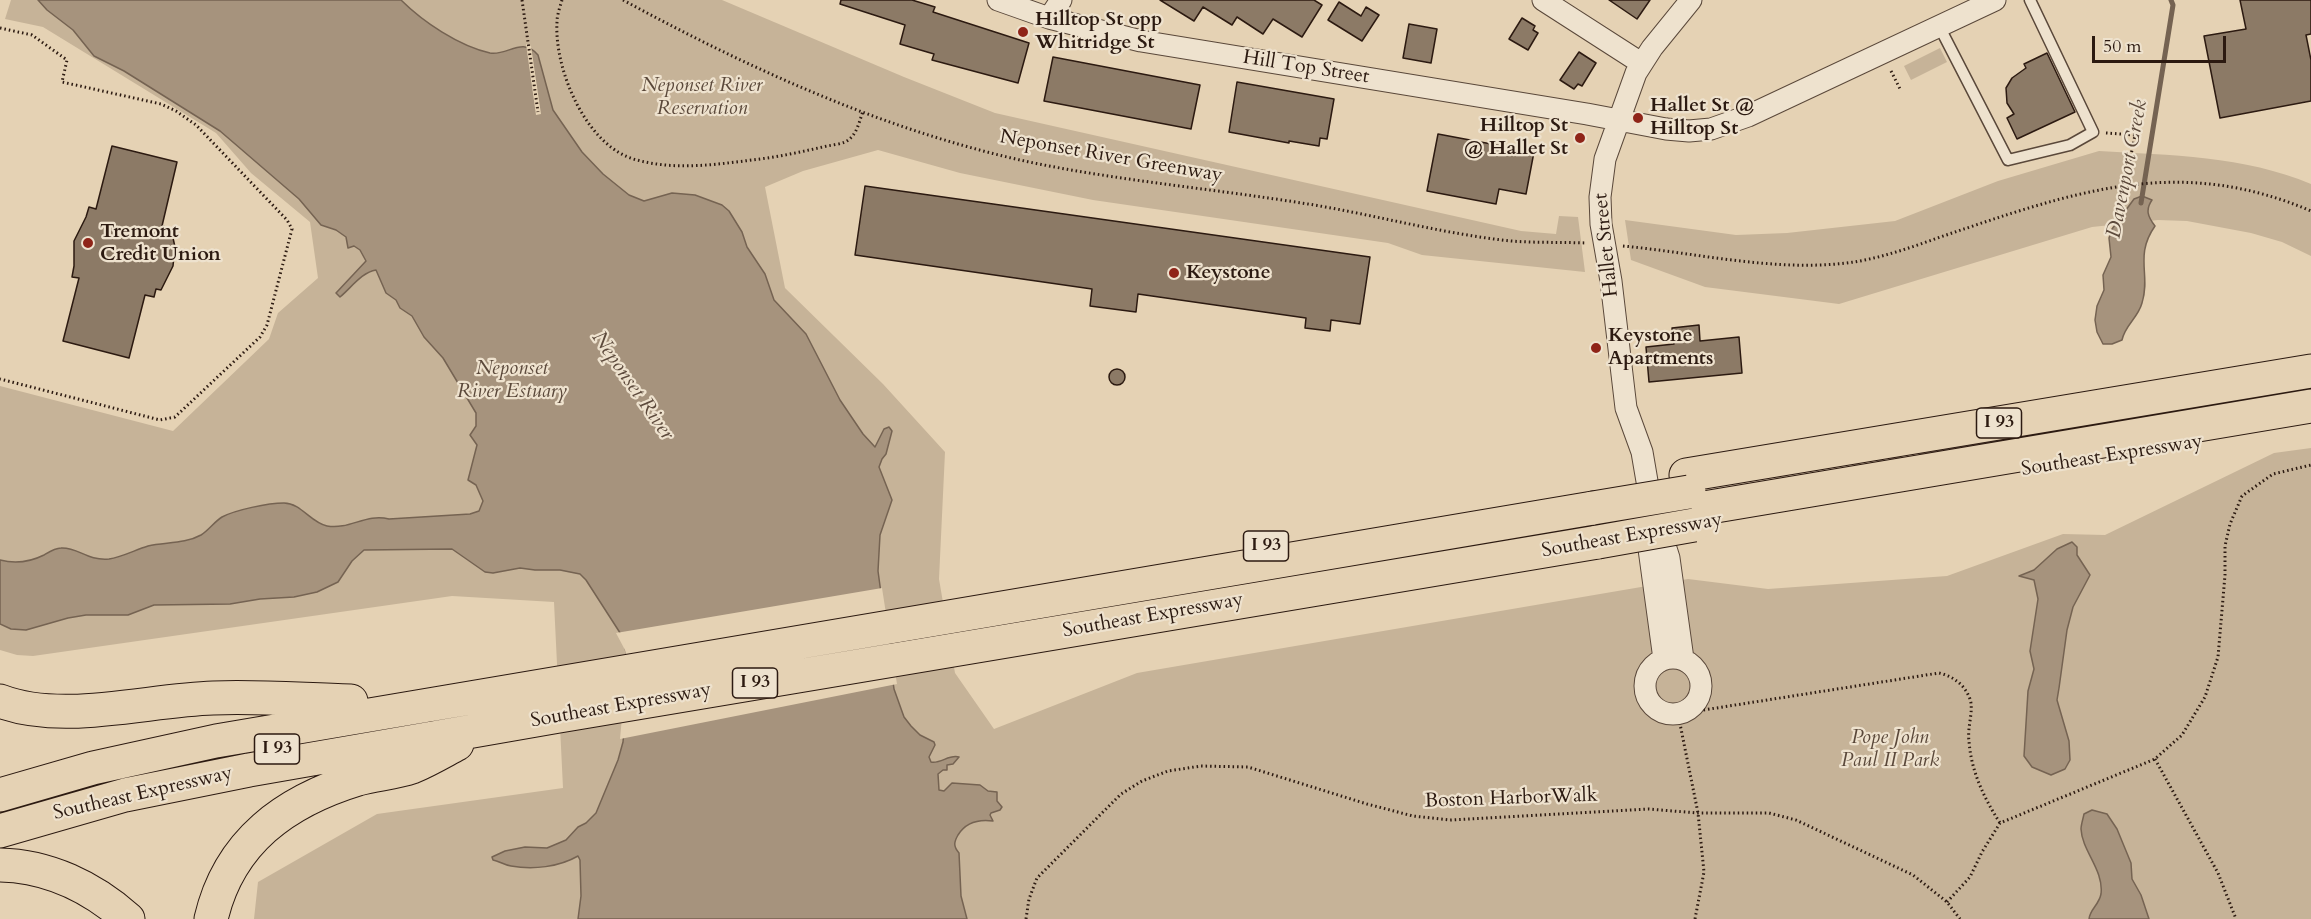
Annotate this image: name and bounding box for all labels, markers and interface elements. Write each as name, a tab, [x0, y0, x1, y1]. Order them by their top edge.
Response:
place label: Hilltop St opp Whitridge St	[1035, 8, 1162, 55]
scale bar	[2095, 24, 2228, 62]
marker: Hilltop St opp Whitridge St	[1016, 25, 1030, 39]
text: 50 m	[2103, 34, 2142, 59]
street label: Hill Top Street	[1241, 46, 1371, 90]
park label: Neponset River Reservation	[642, 74, 762, 121]
place label: Hallet St @ Hilltop St	[1650, 94, 1755, 141]
water label: Davenport Creek	[2102, 98, 2154, 240]
marker: Hallet St @ Hilltop St	[1631, 111, 1645, 125]
place label: Hilltop St @ Hallet St	[1463, 114, 1568, 161]
street label: Neponset River Greenway	[998, 126, 1224, 188]
marker: Hilltop St @ Hallet St	[1573, 131, 1587, 145]
street label: Hallet Street	[1590, 192, 1624, 298]
place label: Tremont Credit Union	[100, 220, 221, 267]
marker: Tremont Credit Union	[81, 236, 95, 250]
place label: Keystone	[1186, 261, 1271, 285]
marker: Keystone	[1167, 266, 1181, 280]
place label: Keystone Apartments	[1608, 324, 1713, 371]
water label: Neponset River	[585, 327, 679, 445]
marker: Keystone Apartments	[1589, 341, 1603, 355]
park label: Neponset River Estuary	[457, 357, 567, 404]
road number: I 93	[1976, 408, 2022, 438]
street label: Southeast Expressway	[2020, 430, 2204, 482]
street label: Southeast Expressway	[1540, 508, 1724, 564]
road number: I 93	[1244, 531, 1288, 561]
street label: Southeast Expressway	[1061, 588, 1245, 644]
road number: I 93	[732, 668, 777, 698]
street label: Southeast Expressway	[529, 678, 713, 734]
park label: Pope John Paul II Park	[1841, 726, 1939, 773]
road number: I 93	[254, 734, 300, 764]
street label: Southeast Expressway	[51, 762, 235, 826]
street label: Boston HarborWalk	[1424, 784, 1598, 814]

